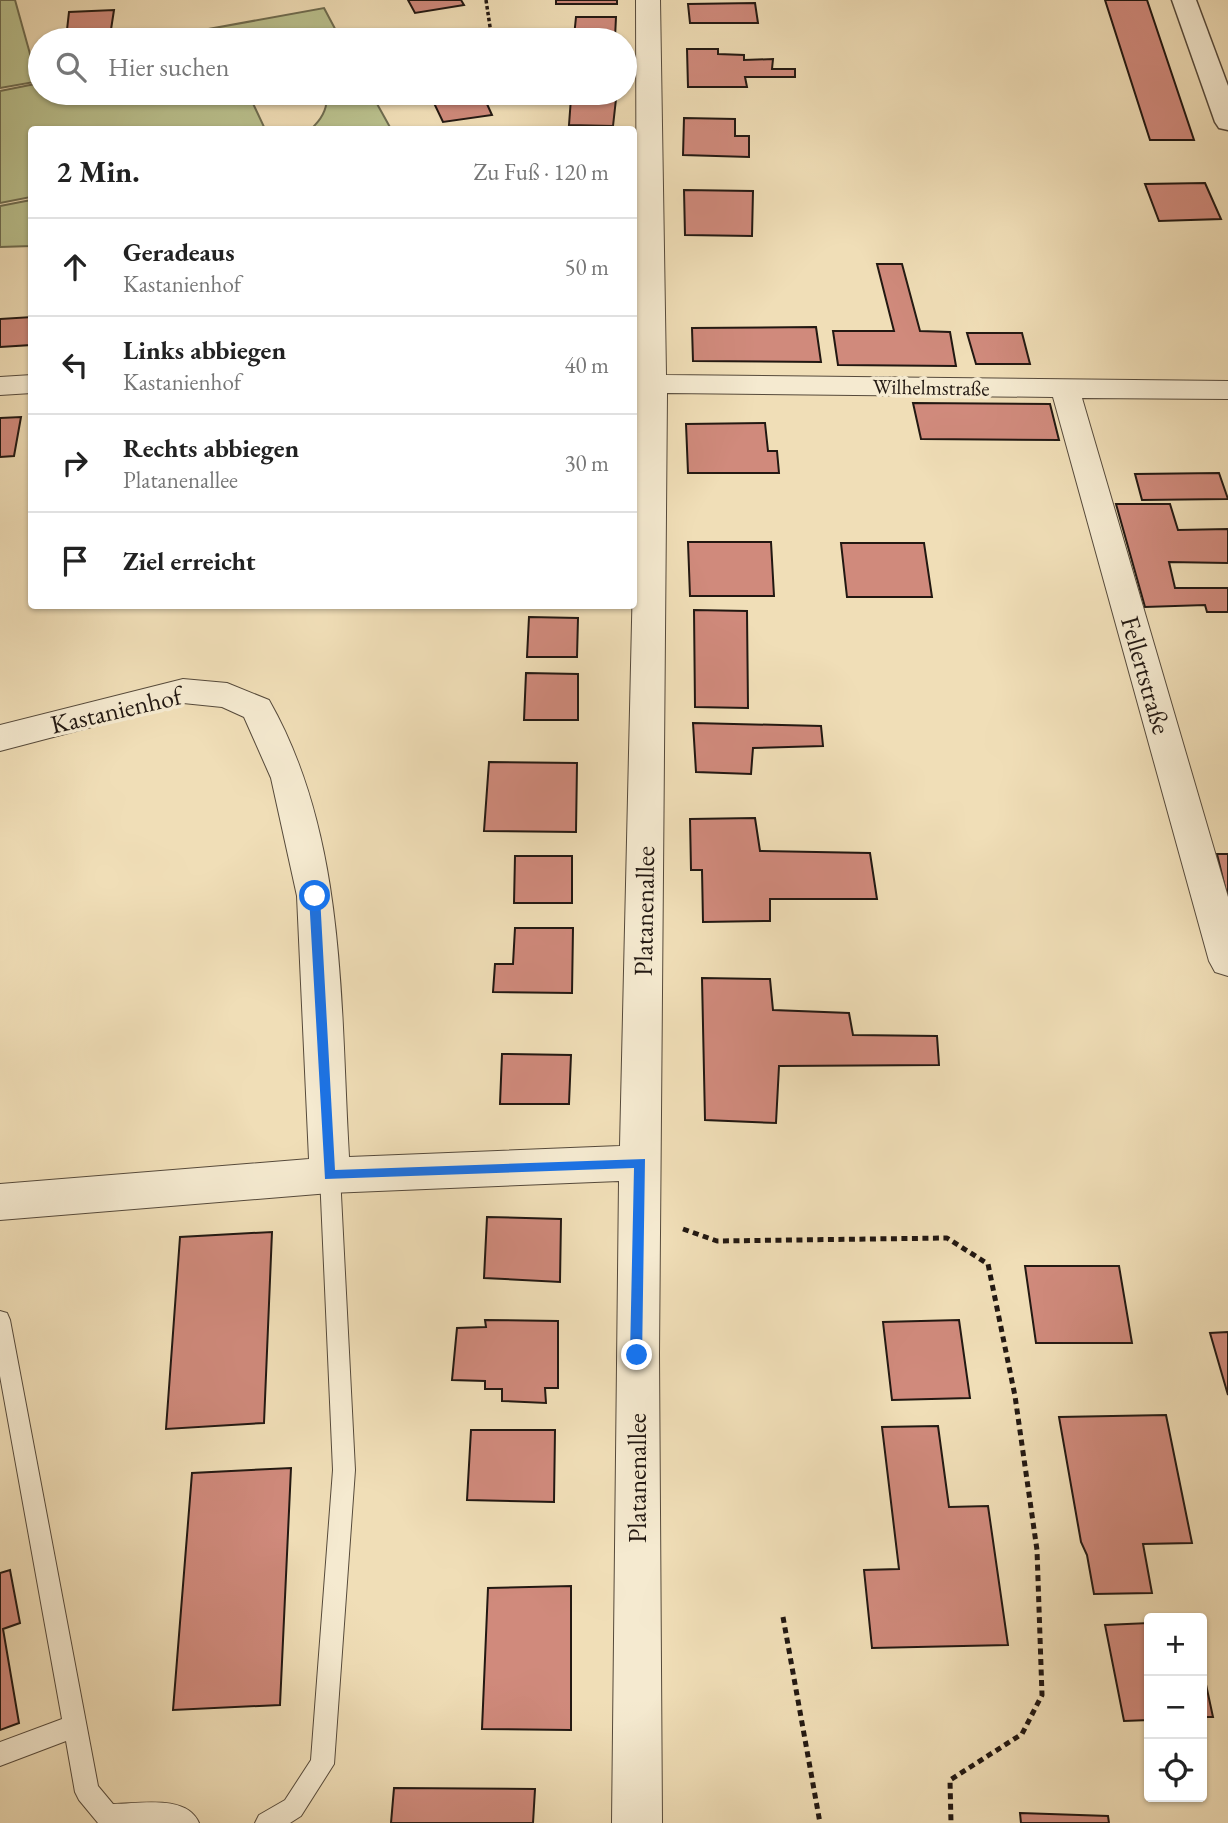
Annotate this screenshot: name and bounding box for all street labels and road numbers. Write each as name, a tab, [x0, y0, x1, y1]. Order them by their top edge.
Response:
street label: Wilhelmstraße	[872, 372, 990, 402]
street label: Fellertstraße	[1113, 612, 1179, 738]
street label: Kastanienhof	[47, 678, 188, 742]
street label: Platanenallee	[626, 846, 662, 976]
street label: Platanenallee	[620, 1413, 654, 1543]

